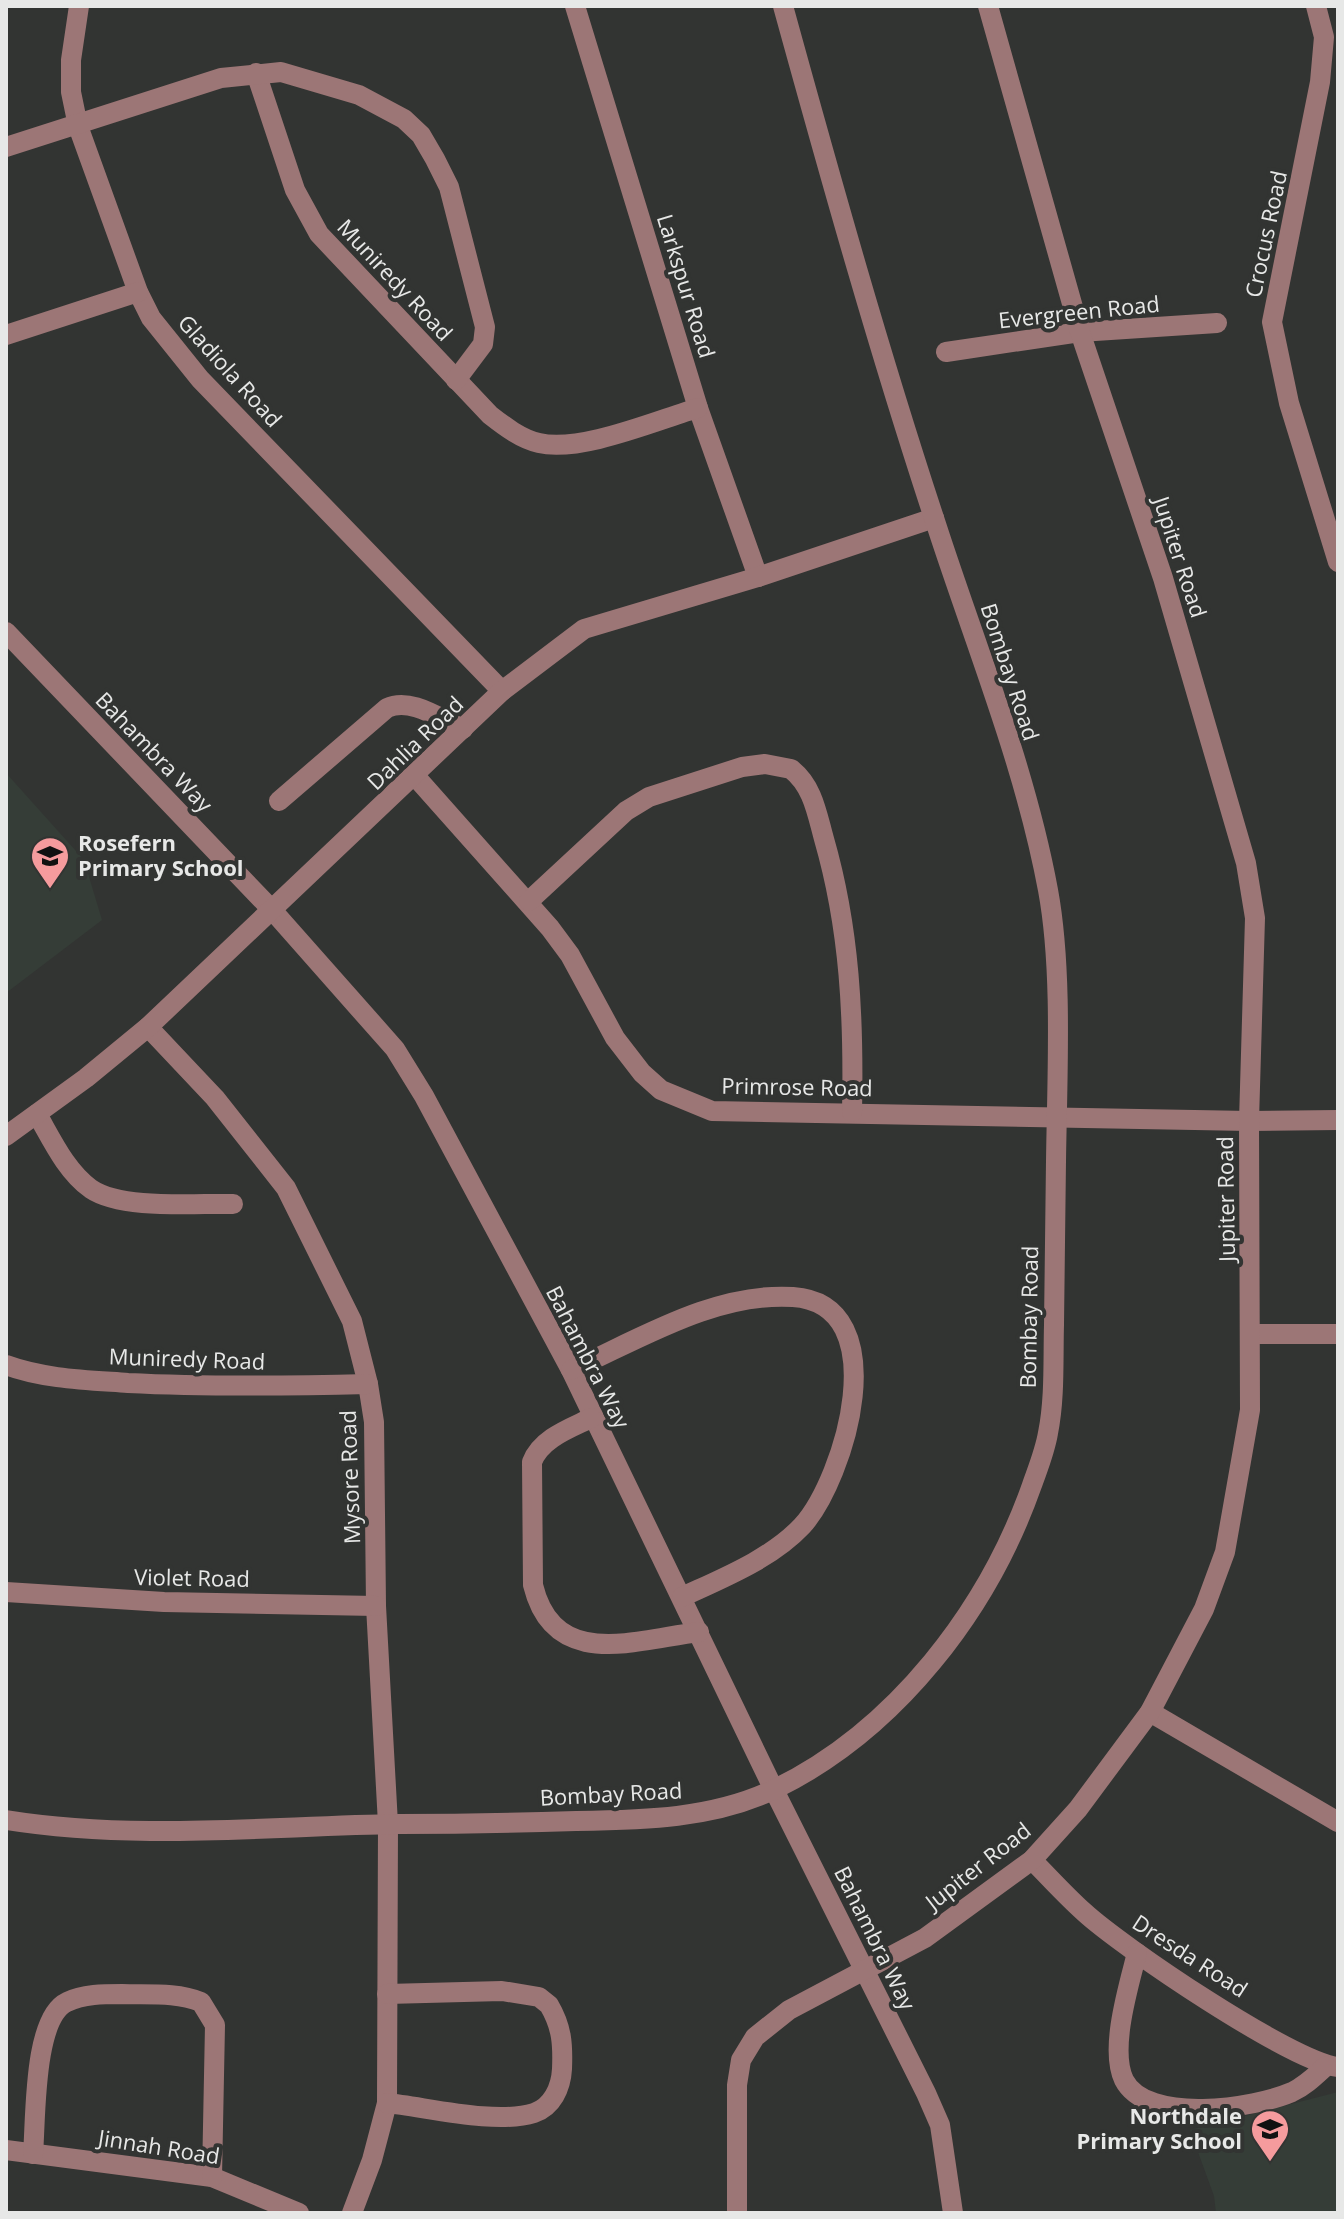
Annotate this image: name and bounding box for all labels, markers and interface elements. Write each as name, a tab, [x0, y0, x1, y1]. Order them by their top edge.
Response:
street label: Crocus Road	[1237, 168, 1293, 300]
street label: Larkspur Road	[651, 210, 723, 361]
street label: Muniredy Road	[331, 212, 460, 347]
street label: Evergreen Road	[997, 288, 1161, 334]
street label: Gladiola Road	[172, 308, 289, 433]
street label: Jupiter Road	[1147, 490, 1215, 621]
street label: Bombay Road	[975, 599, 1047, 744]
street label: Bahambra Way	[90, 685, 221, 819]
street label: Dahlia Road	[360, 689, 469, 796]
place label: Rosefern Primary School	[78, 827, 243, 882]
school or university icon: Rosefern Primary School	[29, 835, 71, 890]
street label: Primrose Road	[721, 1070, 873, 1102]
street label: Jupiter Road	[1209, 1136, 1241, 1264]
street label: Bombay Road	[1012, 1245, 1044, 1389]
street label: Bahambra Way	[540, 1280, 638, 1434]
street label: Muniredy Road	[108, 1340, 266, 1376]
street label: Mysore Road	[332, 1410, 366, 1545]
street label: Violet Road	[134, 1561, 250, 1593]
street label: Bombay Road	[539, 1774, 683, 1812]
street label: Jupiter Road	[917, 1815, 1036, 1917]
street label: Bahambra Way	[828, 1861, 924, 2015]
street label: Dresda Road	[1127, 1907, 1254, 2004]
place label: Northdale Primary School	[1077, 2100, 1242, 2155]
school or university icon: Northdale Primary School	[1249, 2108, 1291, 2163]
street label: Jinnah Road	[94, 2121, 222, 2170]

